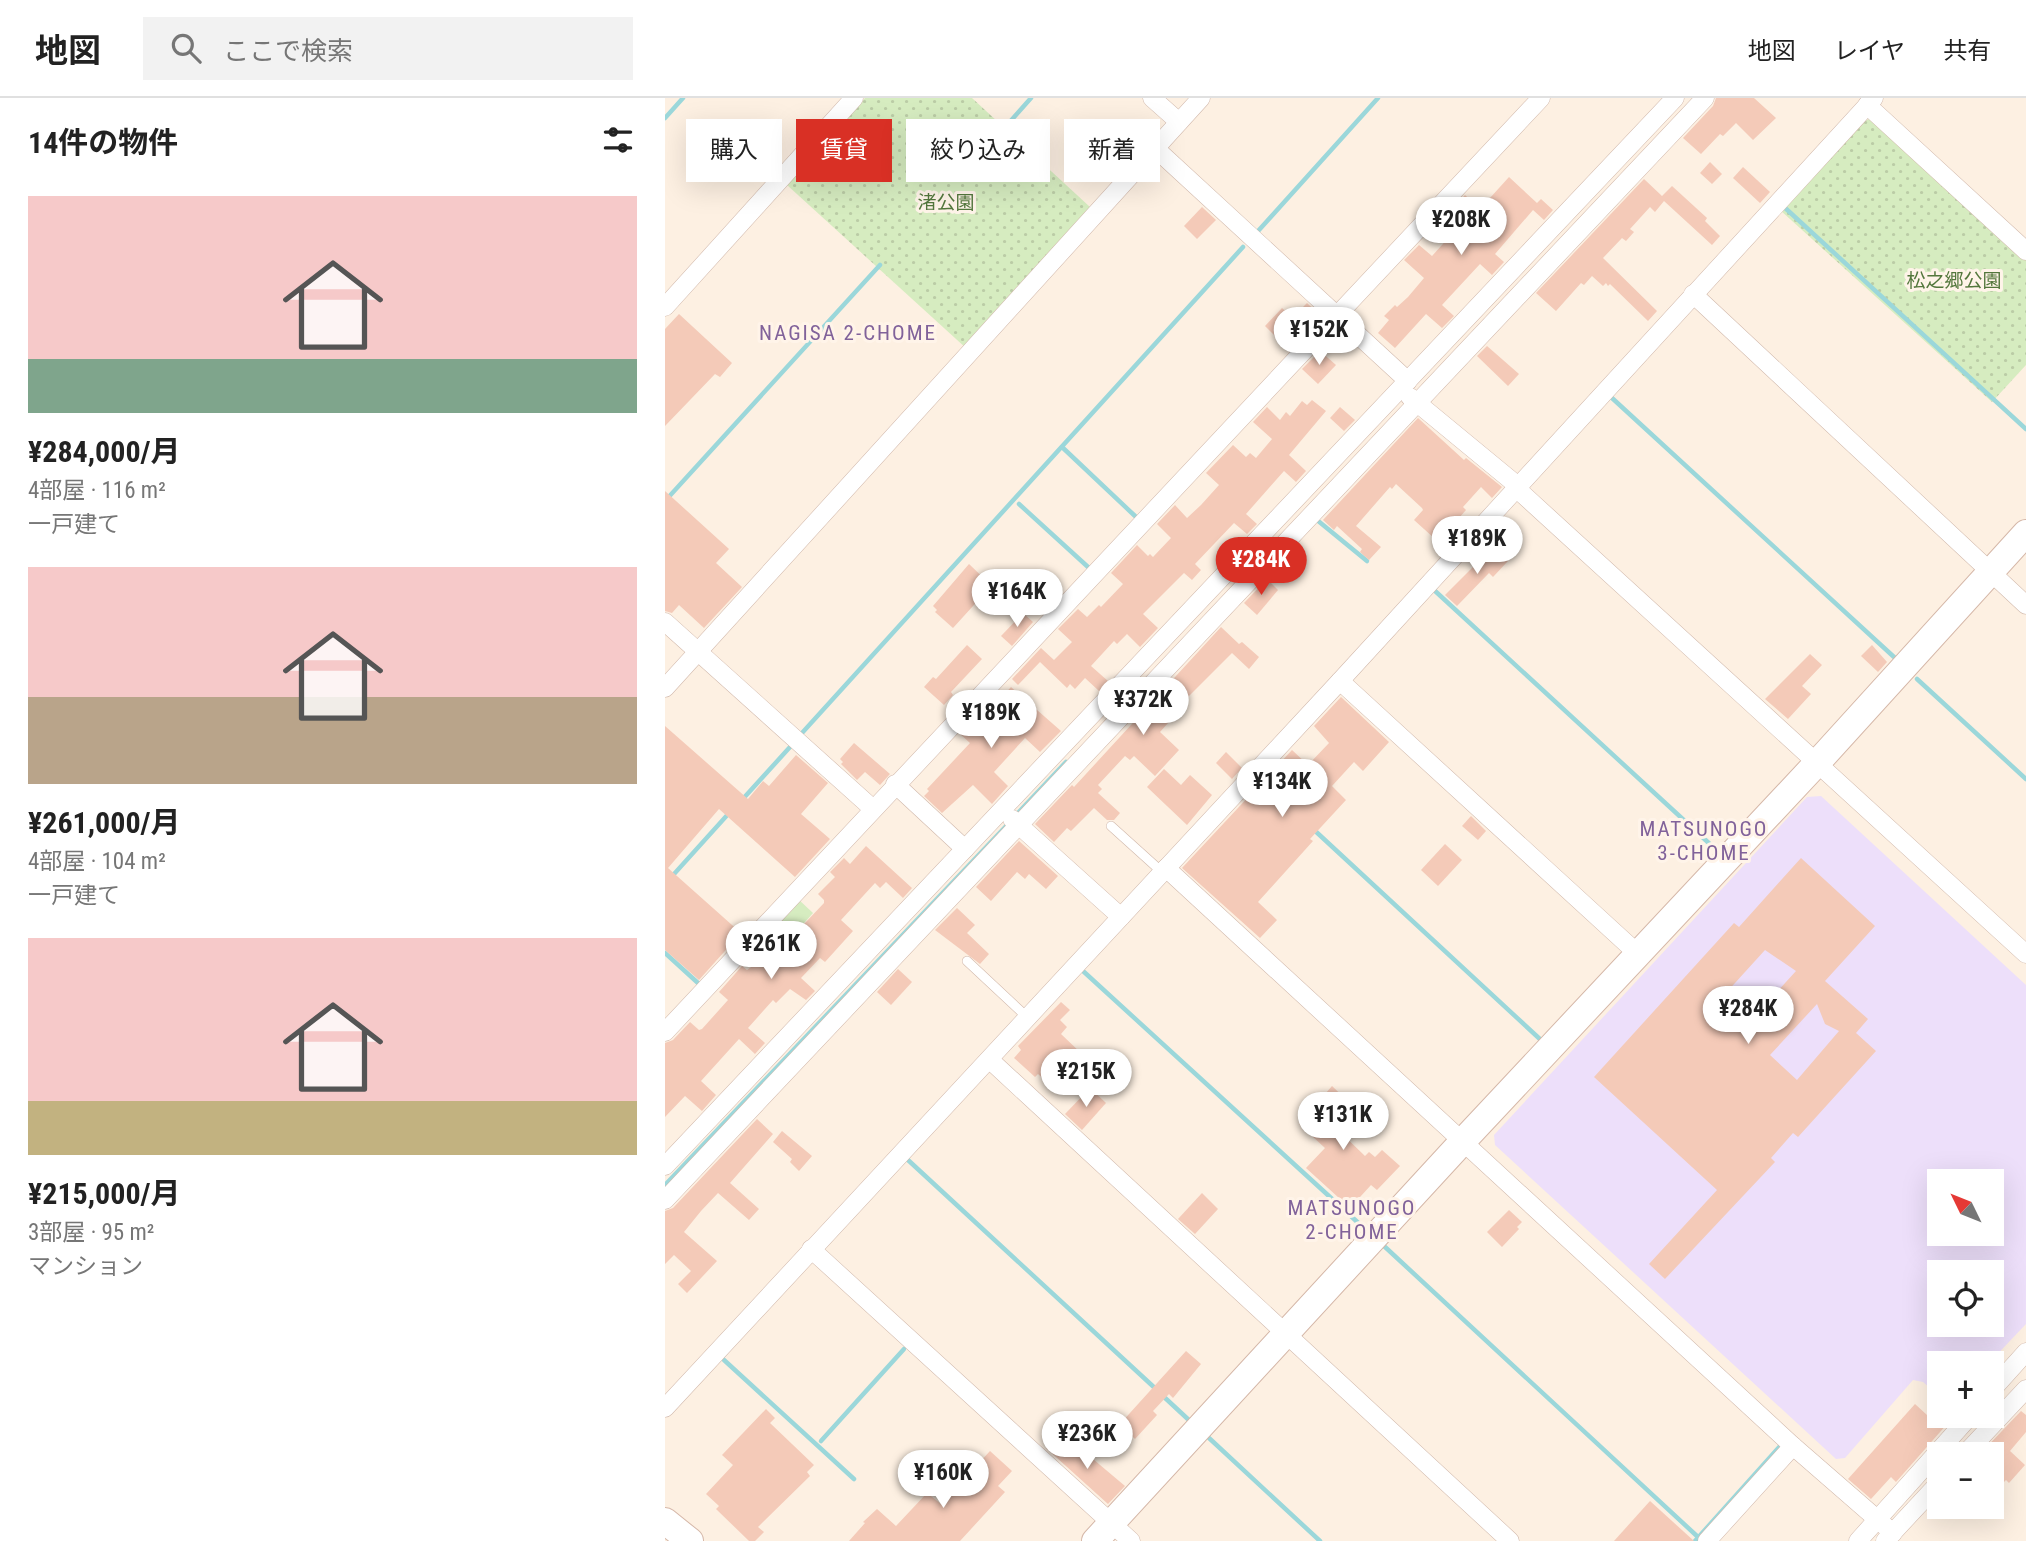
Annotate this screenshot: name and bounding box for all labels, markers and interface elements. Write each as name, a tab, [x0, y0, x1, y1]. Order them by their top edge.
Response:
search box	[143, 17, 633, 80]
icon: search	[167, 29, 205, 67]
text: 地図	[35, 31, 101, 70]
text: ここで検索	[223, 36, 353, 66]
text: 地図	[1748, 37, 1796, 65]
text: レイヤ	[1834, 37, 1905, 65]
text: 共有	[1943, 37, 1991, 65]
chip: 購入	[686, 119, 782, 182]
chip: 賃貸	[796, 119, 892, 182]
chip: 絞り込み	[906, 119, 1050, 182]
chip: 新着	[1064, 119, 1160, 182]
icon: filters	[599, 121, 637, 159]
text: 14件の物件	[28, 125, 178, 160]
park label: 渚公園	[917, 191, 975, 214]
pin: ¥208K	[1412, 198, 1510, 257]
text: ¥208K	[1432, 206, 1490, 233]
icon: home	[270, 242, 396, 368]
park label: 松之郷公園	[1906, 269, 2002, 292]
pin: ¥152K	[1270, 308, 1368, 367]
text: ¥152K	[1290, 316, 1348, 343]
district label: NAGISA 2-CHOME	[759, 321, 937, 345]
text: ¥284,000/月	[28, 434, 181, 469]
text: 4部屋 · 116 m²	[28, 477, 166, 504]
text: 一戸建て	[28, 511, 120, 538]
pin: ¥189K	[1428, 517, 1526, 576]
text: ¥189K	[1448, 525, 1506, 552]
pin: ¥284K	[1212, 538, 1310, 597]
text: ¥284K	[1232, 546, 1290, 573]
pin: ¥164K	[968, 570, 1066, 629]
text: ¥164K	[988, 578, 1046, 605]
icon: home	[270, 613, 396, 739]
pin: ¥372K	[1094, 678, 1192, 737]
text: ¥372K	[1114, 686, 1172, 713]
pin: ¥189K	[942, 690, 1040, 750]
text: ¥189K	[962, 699, 1020, 726]
pin: ¥134K	[1233, 760, 1331, 819]
text: ¥134K	[1253, 768, 1311, 795]
text: ¥261,000/月	[28, 805, 181, 840]
district label: MATSUNOGO 3-CHOME	[1640, 817, 1768, 865]
text: 4部屋 · 104 m²	[28, 848, 166, 875]
text: 一戸建て	[28, 882, 120, 909]
pin: ¥261K	[722, 922, 820, 981]
text: ¥261K	[742, 930, 800, 957]
icon: home	[270, 984, 396, 1110]
pin: ¥284K	[1699, 986, 1797, 1046]
text: ¥284K	[1719, 995, 1777, 1022]
pin: ¥215K	[1037, 1049, 1135, 1109]
text: ¥215K	[1057, 1058, 1115, 1085]
pin: ¥131K	[1294, 1093, 1392, 1152]
text: ¥131K	[1314, 1101, 1372, 1128]
north arrow	[1927, 1169, 2004, 1246]
map controls	[1927, 1169, 2004, 1519]
text: ¥215,000/月	[28, 1176, 181, 1211]
district label: MATSUNOGO 2-CHOME	[1288, 1196, 1416, 1244]
text: 3部屋 · 95 m²	[28, 1219, 154, 1246]
text: マンション	[28, 1253, 143, 1280]
button: locate	[1927, 1260, 2004, 1337]
button: +	[1927, 1351, 2004, 1428]
pin: ¥236K	[1038, 1412, 1136, 1471]
text: ¥236K	[1058, 1420, 1116, 1447]
button: −	[1927, 1442, 2004, 1519]
pin: ¥160K	[894, 1450, 992, 1510]
text: ¥160K	[914, 1459, 972, 1486]

